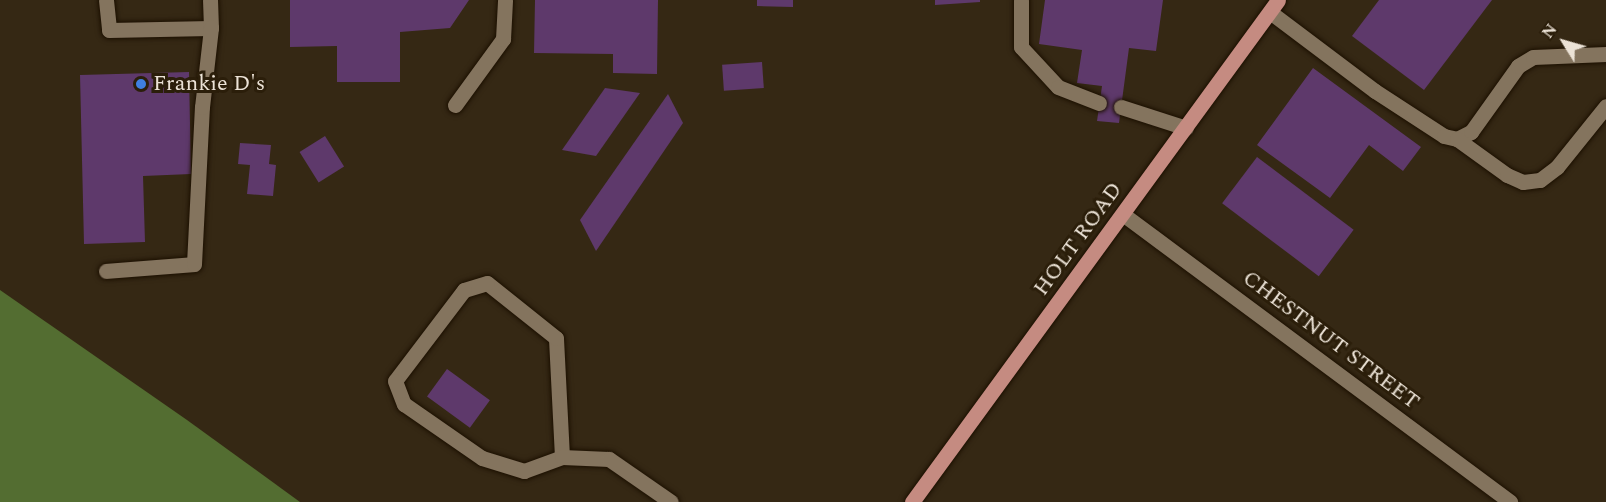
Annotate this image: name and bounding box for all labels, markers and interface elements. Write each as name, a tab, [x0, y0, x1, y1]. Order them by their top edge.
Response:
north arrow	[1534, 12, 1594, 72]
text: N	[1536, 19, 1563, 44]
place label: Frankie D's	[153, 71, 265, 97]
marker: Frankie D's	[134, 77, 148, 91]
street label: HOLT ROAD	[1028, 177, 1128, 301]
street label: CHESTNUT STREET	[1237, 265, 1425, 415]

